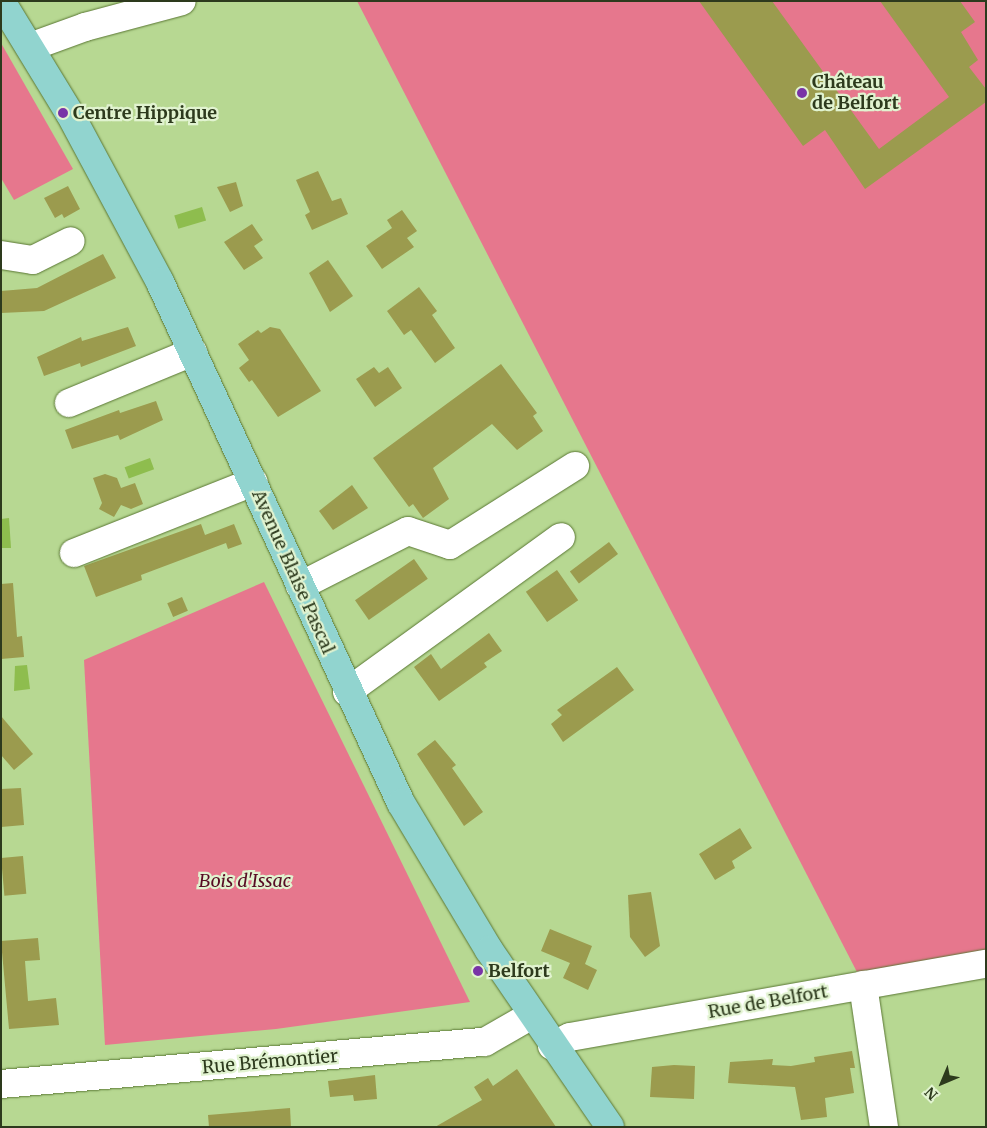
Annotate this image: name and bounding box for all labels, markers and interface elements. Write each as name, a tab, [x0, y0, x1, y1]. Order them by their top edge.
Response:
place label: Château de Belfort	[812, 72, 899, 115]
marker: Château de Belfort	[796, 87, 808, 99]
place label: Centre Hippique	[73, 102, 217, 124]
marker: Centre Hippique	[57, 107, 69, 119]
street label: Avenue Blaise Pascal	[247, 487, 339, 657]
park label: Bois d'Issac	[199, 870, 291, 892]
place label: Belfort	[488, 960, 550, 982]
marker: Belfort	[472, 965, 484, 977]
street label: Rue de Belfort	[706, 981, 830, 1023]
street label: Rue Brémontier	[201, 1045, 339, 1079]
north arrow	[917, 1058, 967, 1108]
text: N	[921, 1083, 942, 1104]

